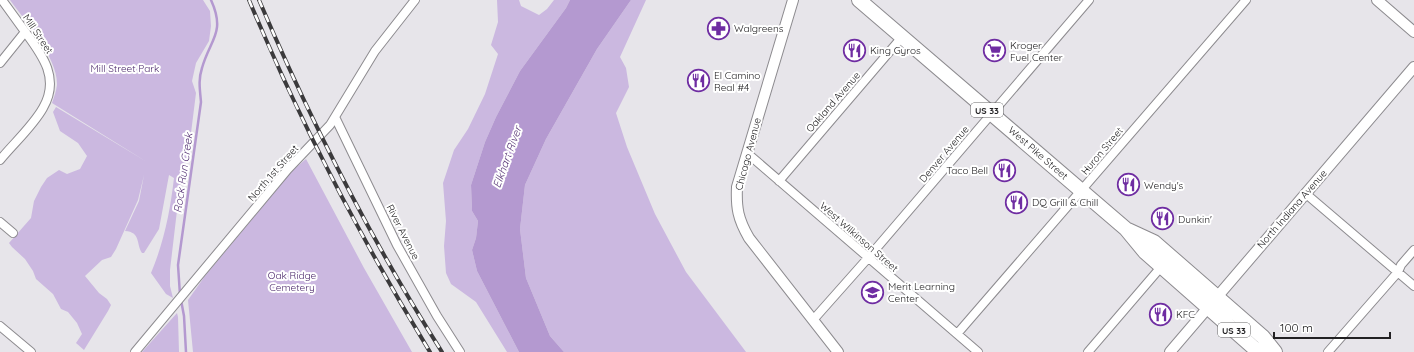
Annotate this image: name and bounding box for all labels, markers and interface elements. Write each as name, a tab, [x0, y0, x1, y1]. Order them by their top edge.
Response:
street label: Mill Street	[20, 12, 56, 57]
pharmacy icon: Walgreens	[706, 15, 732, 41]
place label: Walgreens	[734, 22, 784, 35]
restaurant icon: King Gyros	[841, 37, 867, 63]
supermarket icon: Kroger Fuel Center	[981, 38, 1007, 64]
place label: Kroger Fuel Center	[1010, 39, 1063, 64]
place label: King Gyros	[870, 44, 921, 57]
park label: Mill Street Park	[91, 62, 159, 75]
restaurant icon: El Camino Real #4	[685, 68, 711, 94]
place label: El Camino Real #4	[714, 69, 760, 94]
street label: Oakland Avenue	[803, 69, 863, 135]
road number: US 33	[971, 103, 1003, 117]
street label: Chicago Avenue	[732, 116, 764, 192]
water label: Elkhart River	[489, 123, 525, 190]
street label: Denver Avenue	[916, 123, 972, 185]
street label: West Pike Street	[1005, 124, 1071, 183]
street label: Huron Street	[1078, 124, 1126, 178]
water label: Rock Run Creek	[170, 131, 196, 214]
street label: North 1st Street	[245, 142, 302, 204]
restaurant icon: Taco Bell	[991, 157, 1017, 183]
place label: Taco Bell	[946, 164, 988, 177]
street label: North Indiana Avenue	[1254, 167, 1330, 251]
restaurant icon: Wendy's	[1116, 172, 1142, 198]
place label: Wendy's	[1144, 179, 1184, 192]
restaurant icon: DQ Grill & Chill	[1004, 189, 1030, 215]
place label: DQ Grill & Chill	[1032, 196, 1098, 209]
street label: West Wilkinson Street	[817, 199, 901, 275]
street label: River Avenue	[383, 202, 423, 262]
restaurant icon: Dunkin'	[1150, 206, 1176, 232]
place label: Dunkin'	[1178, 213, 1212, 226]
park label: Oak Ridge Cemetery	[268, 269, 317, 294]
school or university icon: Merit Learning Center	[860, 279, 886, 305]
place label: Merit Learning Center	[888, 280, 955, 305]
restaurant icon: KFC	[1147, 301, 1173, 327]
place label: KFC	[1176, 308, 1195, 321]
scale bar	[1274, 314, 1390, 340]
text: 100 m	[1280, 320, 1313, 335]
road number: US 33	[1218, 323, 1250, 337]

